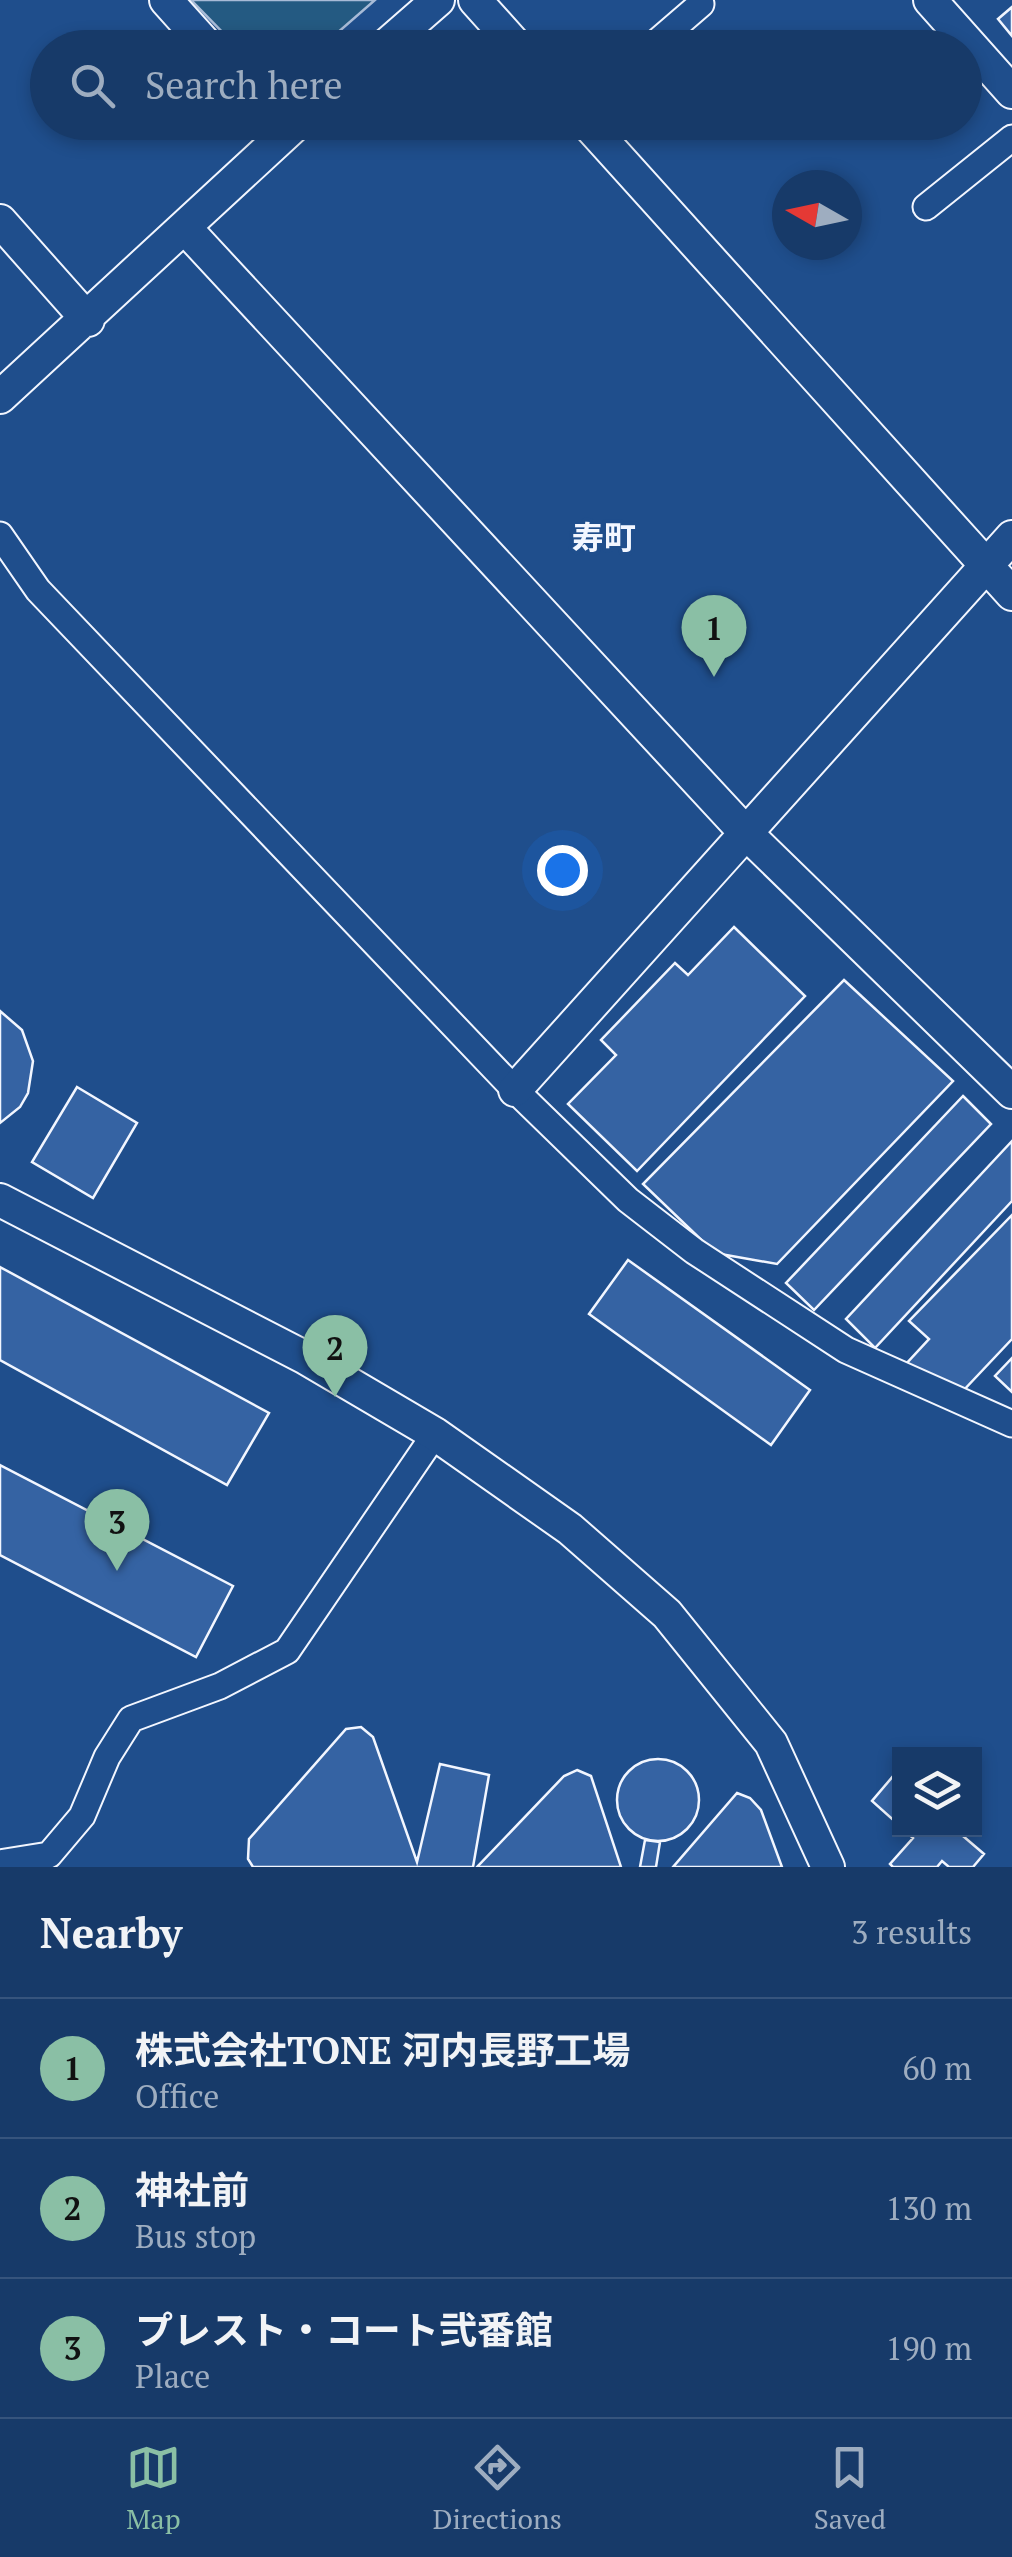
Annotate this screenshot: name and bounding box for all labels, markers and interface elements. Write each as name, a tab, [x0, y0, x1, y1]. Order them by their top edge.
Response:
search box	[30, 30, 982, 140]
icon: search	[65, 58, 120, 113]
text: Search here	[145, 60, 343, 110]
north arrow	[772, 170, 862, 260]
district label: 寿町	[572, 516, 636, 558]
pin: 1	[682, 594, 746, 677]
your location	[537, 845, 588, 896]
pin: 2	[302, 1314, 368, 1397]
pin: 3	[84, 1488, 150, 1571]
map controls	[892, 1747, 982, 1837]
button: layers	[892, 1747, 982, 1837]
text: Nearby	[40, 1904, 182, 1960]
text: 3 results	[851, 1911, 972, 1953]
text: 株式会社TONE 河内長野工場	[135, 2025, 630, 2075]
text: 1	[63, 2047, 82, 2089]
text: 60 m	[902, 2047, 972, 2089]
text: Office	[135, 2075, 219, 2117]
text: 神社前	[135, 2165, 249, 2215]
text: 2	[63, 2187, 82, 2229]
text: 130 m	[885, 2187, 972, 2229]
text: Bus stop	[135, 2215, 256, 2257]
text: プレスト・コート弐番館	[135, 2305, 553, 2355]
text: 3	[63, 2327, 82, 2369]
text: 190 m	[885, 2327, 972, 2369]
text: Place	[135, 2355, 210, 2397]
tab: Map	[126, 2440, 181, 2537]
tab: Directions	[433, 2440, 562, 2537]
tab: Saved	[814, 2440, 886, 2537]

